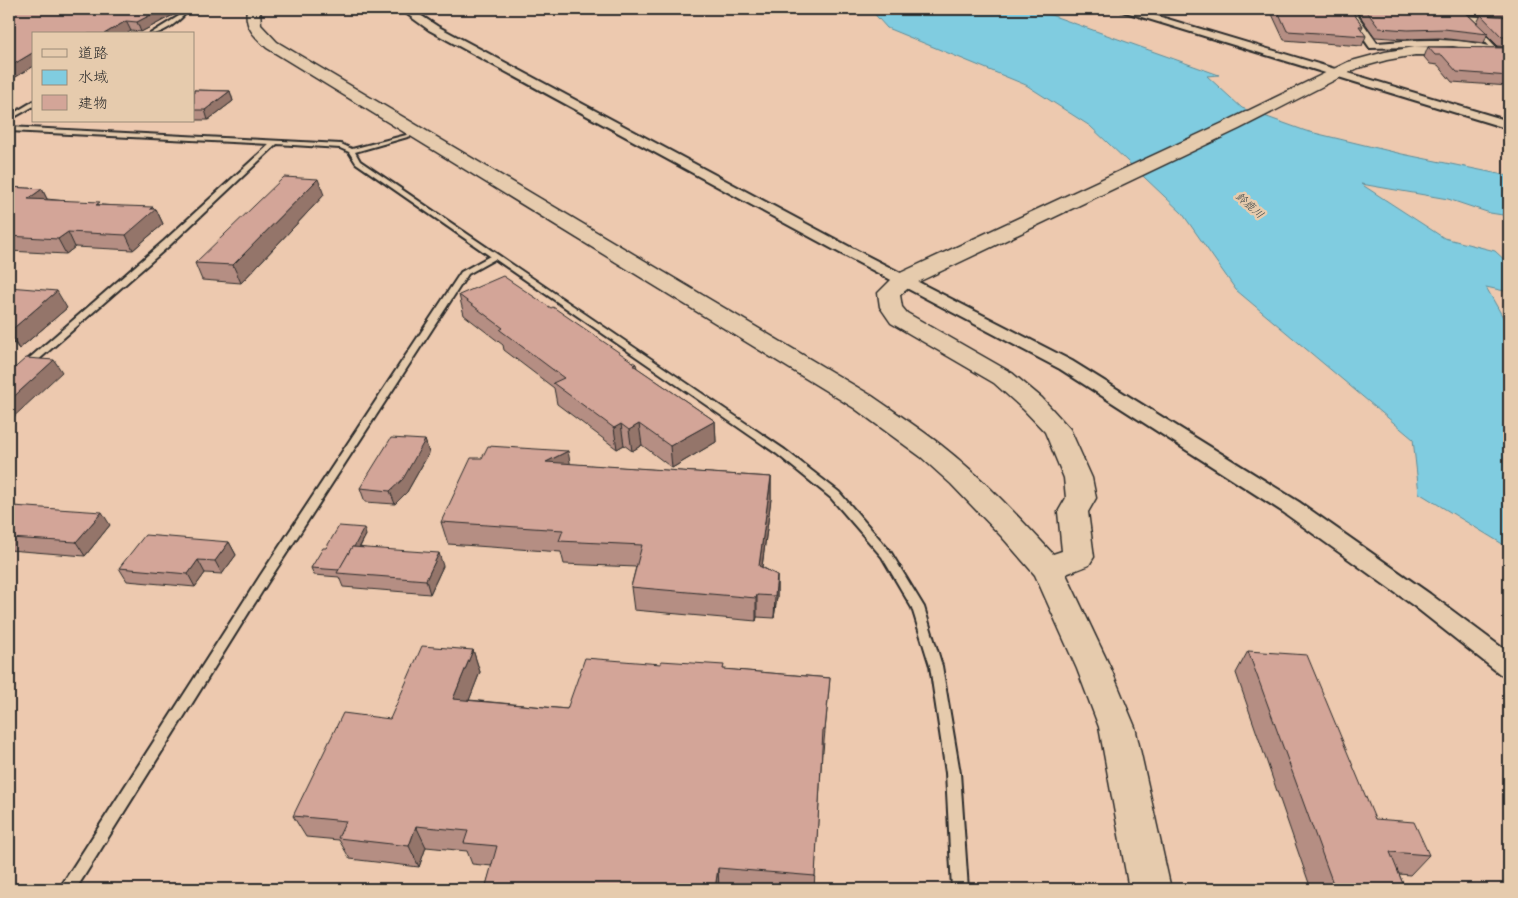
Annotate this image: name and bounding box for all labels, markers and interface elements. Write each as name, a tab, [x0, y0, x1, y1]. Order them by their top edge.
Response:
legend	[32, 32, 195, 122]
text: 道路	[78, 43, 108, 62]
text: 水域	[78, 67, 108, 86]
text: 建物	[78, 93, 108, 112]
water label: 鈴鹿川	[1233, 189, 1267, 221]

